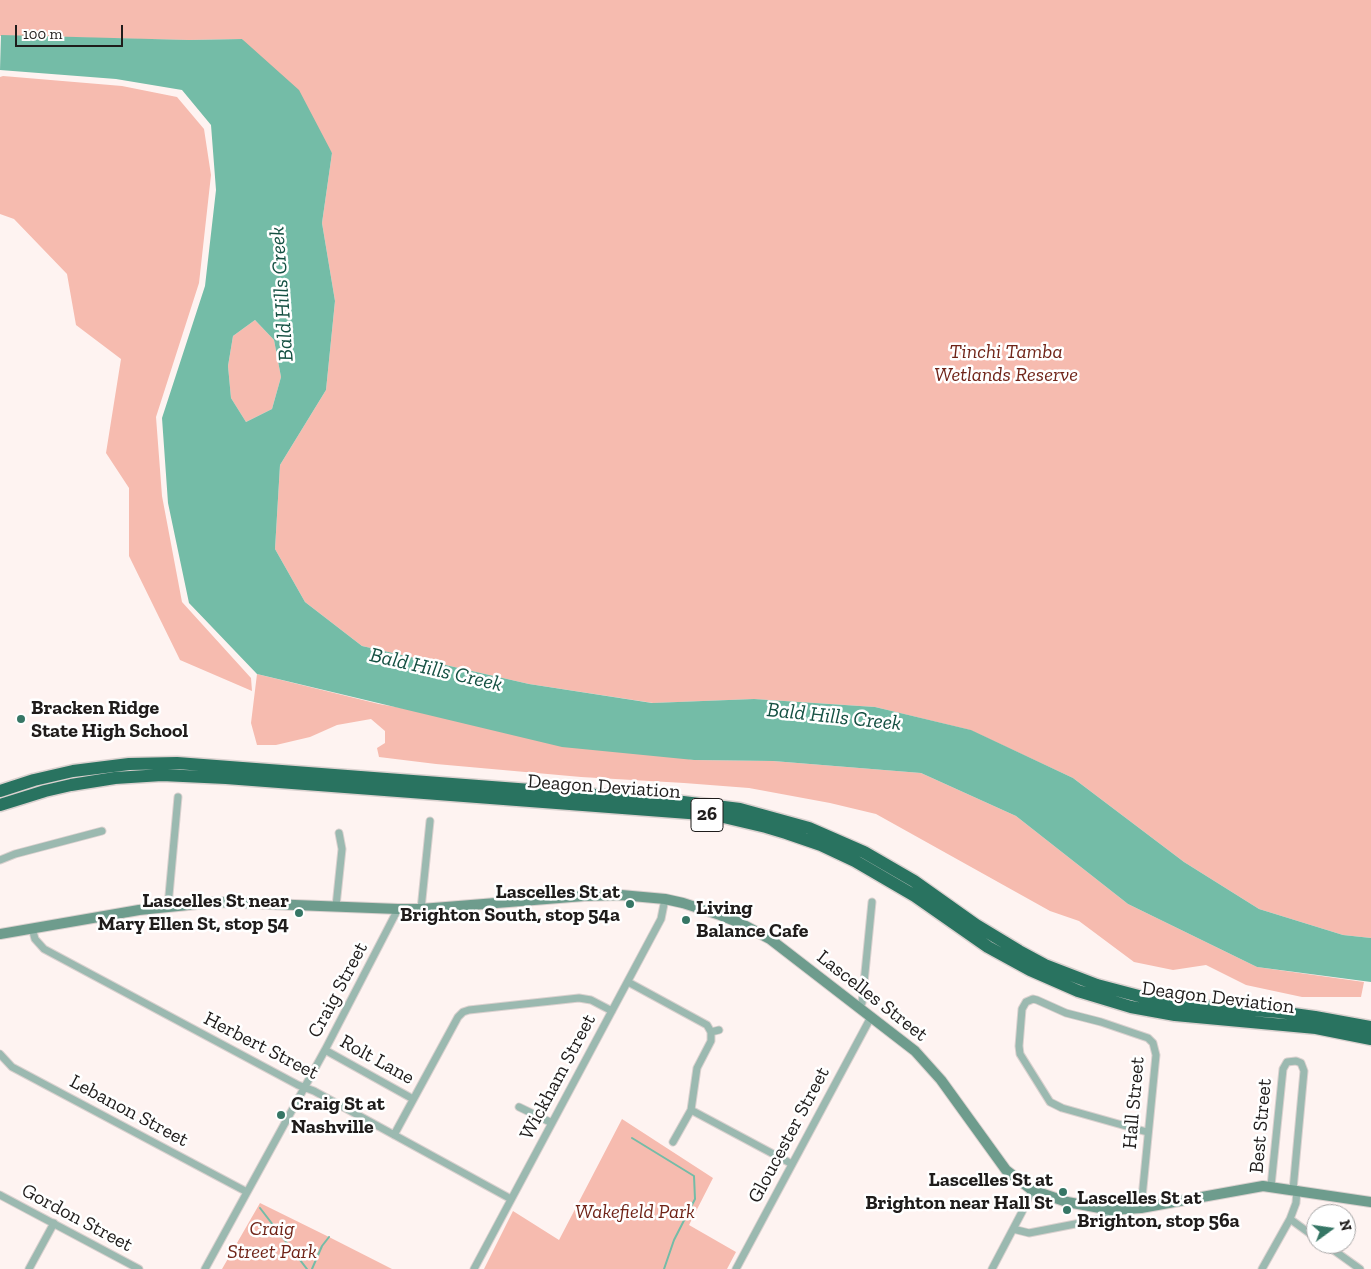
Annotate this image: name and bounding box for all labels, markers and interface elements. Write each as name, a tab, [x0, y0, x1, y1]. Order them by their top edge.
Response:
scale bar	[18, 15, 125, 47]
text: 100 m	[23, 25, 62, 43]
water label: Bald Hills Creek	[265, 226, 299, 362]
park label: Tinchi Tamba Wetlands Reserve	[934, 340, 1078, 387]
water label: Bald Hills Creek	[367, 643, 505, 697]
place label: Bracken Ridge State High School	[31, 696, 188, 743]
water label: Bald Hills Creek	[765, 697, 903, 737]
marker: Bracken Ridge State High School	[15, 713, 27, 725]
street label: Deagon Deviation	[527, 770, 681, 804]
road number: 26	[691, 798, 723, 832]
place label: Lascelles St at Brighton South, stop 54a	[400, 880, 620, 927]
place label: Lascelles St near Mary Ellen St, stop 54	[97, 889, 289, 936]
place label: Living Balance Cafe	[696, 896, 808, 943]
marker: Lascelles St at Brighton South, stop 54a	[624, 898, 636, 910]
marker: Lascelles St near Mary Ellen St, stop 54	[293, 907, 305, 919]
marker: Living Balance Cafe	[680, 914, 692, 926]
street label: Craig Street	[303, 938, 373, 1042]
street label: Lascelles Street	[812, 945, 932, 1047]
street label: Deagon Deviation	[1140, 977, 1296, 1019]
street label: Herbert Street	[200, 1007, 322, 1085]
street label: Wickham Street	[515, 1010, 601, 1144]
street label: Rolt Lane	[336, 1030, 418, 1090]
street label: Hall Street	[1118, 1056, 1150, 1150]
street label: Gloucester Street	[743, 1063, 835, 1207]
street label: Lebanon Street	[66, 1070, 192, 1152]
street label: Best Street	[1245, 1078, 1277, 1174]
place label: Craig St at Nashville	[291, 1092, 385, 1139]
marker: Craig St at Nashville	[275, 1109, 287, 1121]
place label: Lascelles St at Brighton near Hall St	[865, 1168, 1053, 1215]
street label: Gordon Street	[17, 1179, 137, 1257]
marker: Lascelles St at Brighton near Hall St	[1057, 1186, 1069, 1198]
place label: Lascelles St at Brighton, stop 56a	[1077, 1186, 1240, 1233]
park label: Wakefield Park	[575, 1200, 695, 1224]
marker: Lascelles St at Brighton, stop 56a	[1061, 1204, 1073, 1216]
north arrow	[1306, 1204, 1356, 1254]
park label: Craig Street Park	[227, 1217, 317, 1264]
text: N	[1336, 1218, 1355, 1233]

